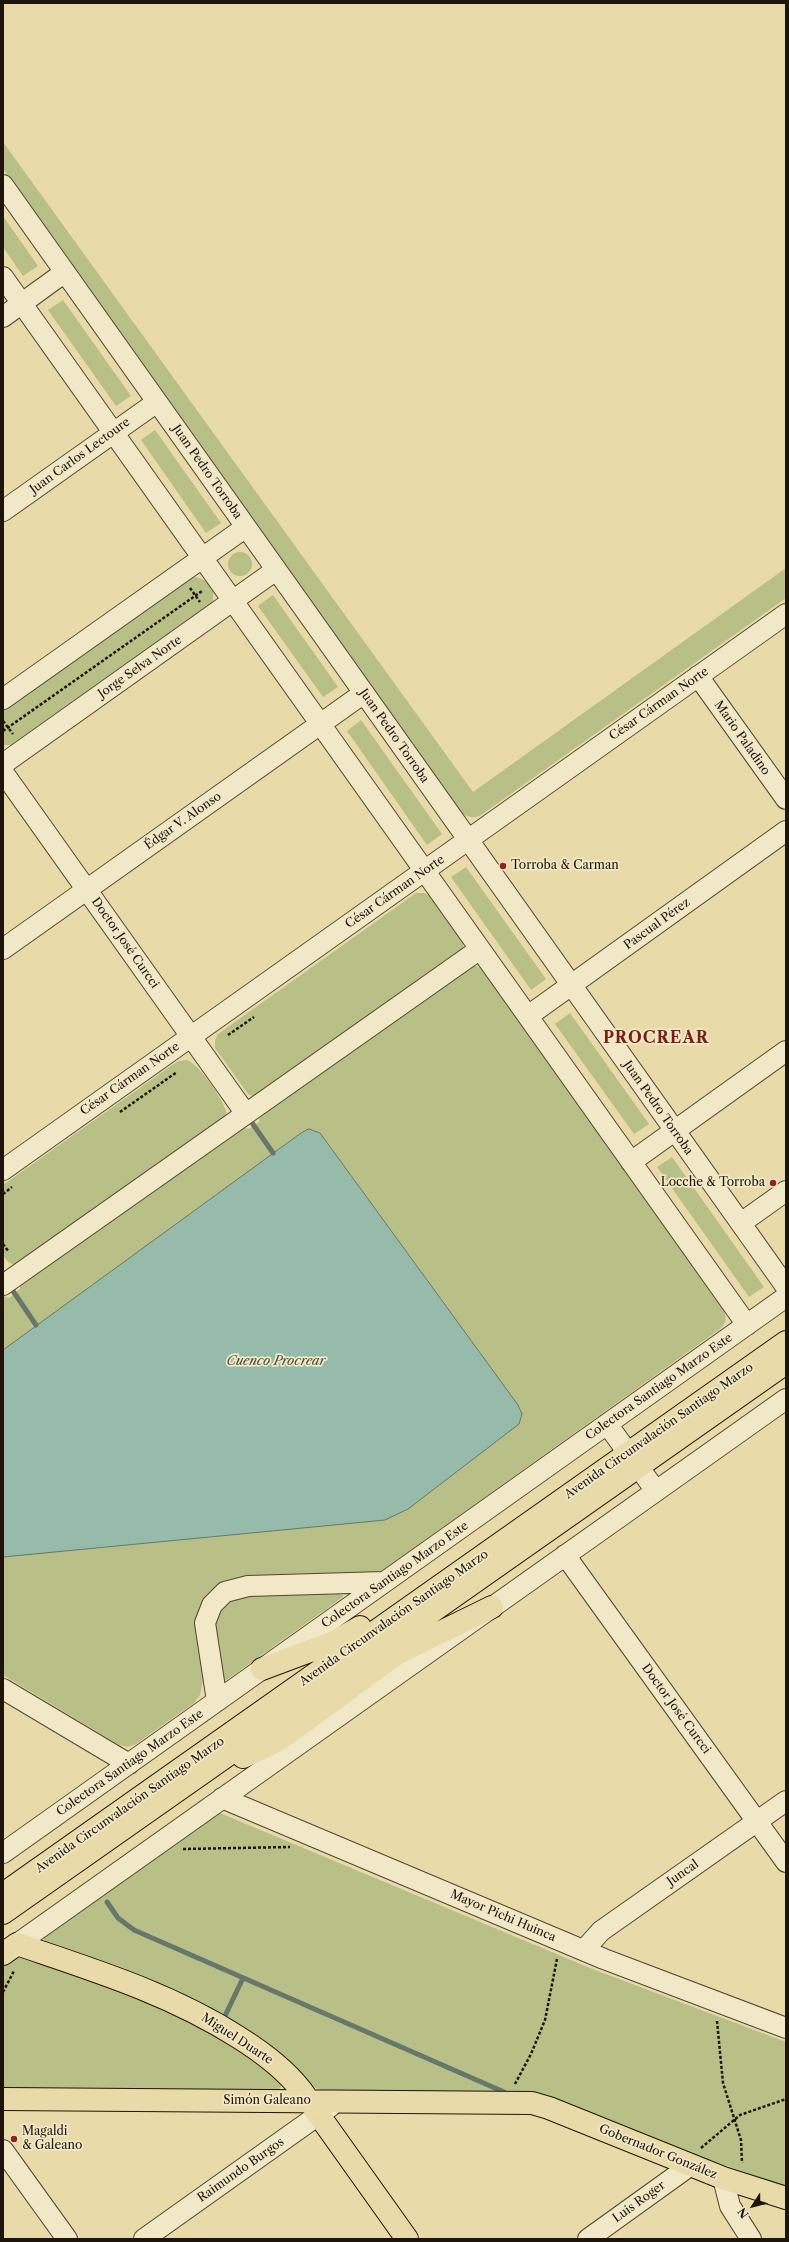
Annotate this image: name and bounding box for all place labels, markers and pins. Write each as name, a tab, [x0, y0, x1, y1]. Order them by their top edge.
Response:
place label: Torroba & Carman	[511, 859, 619, 873]
marker: Torroba & Carman	[498, 861, 508, 871]
place label: Locche & Torroba	[661, 1176, 765, 1190]
marker: Locche & Torroba	[768, 1178, 778, 1188]
place label: Magaldi & Galeano	[22, 2125, 82, 2153]
marker: Magaldi & Galeano	[9, 2134, 19, 2144]

